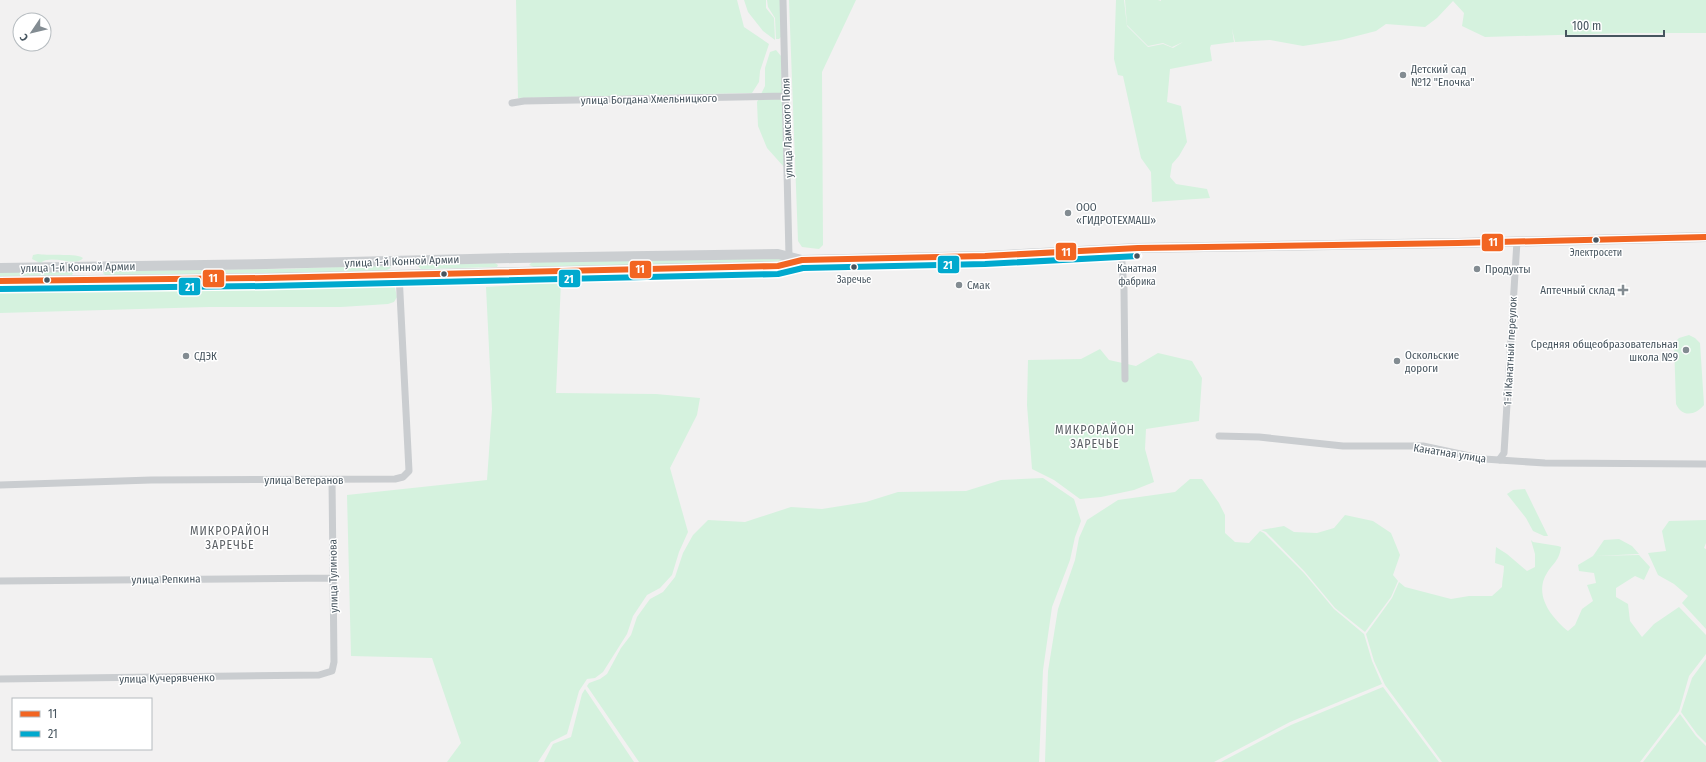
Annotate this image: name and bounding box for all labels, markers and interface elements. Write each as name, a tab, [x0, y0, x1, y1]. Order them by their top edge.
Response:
north arrow	[12, 12, 52, 52]
scale bar	[1566, 12, 1664, 38]
text: 100 m	[1572, 19, 1601, 33]
text: С	[17, 31, 31, 44]
place label: Детский сад №12 "Елочка"	[1410, 63, 1474, 89]
marker: Детский сад №12 "Елочка"	[1398, 70, 1408, 80]
street label: улица Ламского Поля	[779, 78, 796, 178]
street label: улица Богдана Хмельницкого	[581, 92, 718, 107]
place label: ООО «ГИДРОТЕХМАШ»	[1076, 201, 1156, 227]
marker: ООО «ГИДРОТЕХМАШ»	[1063, 208, 1073, 218]
line badge: 11	[1481, 233, 1504, 252]
marker: Электросети	[1591, 235, 1601, 245]
text: 11	[1488, 236, 1498, 249]
line badge: 11	[1055, 242, 1077, 261]
text: 11	[1061, 246, 1071, 259]
place label: Электросети	[1570, 247, 1622, 259]
marker: Канатная фабрика	[1132, 251, 1142, 261]
street label: улица 1-й Конной Армии	[345, 253, 460, 270]
line badge: 21	[937, 255, 960, 274]
text: 21	[942, 259, 953, 272]
street label: улица 1-й Конной Армии	[21, 260, 136, 275]
line badge: 11	[629, 260, 652, 279]
marker: Заречье	[849, 262, 859, 272]
text: 11	[635, 263, 645, 276]
place label: Канатная фабрика	[1117, 263, 1157, 288]
place label: Продукты	[1485, 263, 1531, 276]
marker: Продукты	[1472, 264, 1482, 274]
line badge: 11	[202, 269, 225, 288]
unlabelled marker	[439, 269, 449, 279]
line badge: 21	[558, 269, 581, 288]
text: 11	[208, 272, 218, 285]
text: 21	[563, 273, 574, 286]
place label: Заречье	[837, 274, 871, 286]
unlabelled marker	[42, 275, 52, 285]
line badge: 21	[178, 277, 201, 296]
place label: Смак	[967, 279, 991, 292]
marker: Смак	[954, 280, 964, 290]
text: 21	[184, 281, 195, 294]
place label: Аптечный склад	[1540, 284, 1615, 297]
marker: Аптечный склад	[1618, 285, 1628, 295]
street label: 1-й Канатный переулок	[1501, 295, 1520, 406]
place label: Средняя общеобразовательная школа №9	[1531, 338, 1678, 364]
marker: Средняя общеобразовательная школа №9	[1681, 345, 1691, 355]
place label: Оскольские дороги	[1405, 349, 1459, 375]
place label: СДЭК	[194, 350, 217, 363]
marker: СДЭК	[181, 351, 191, 361]
marker: Оскольские дороги	[1392, 356, 1402, 366]
district label: МИКРОРАЙОН ЗАРЕЧЬЕ	[1055, 422, 1135, 451]
street label: Канатная улица	[1413, 441, 1487, 466]
street label: улица Ветеранов	[264, 474, 344, 487]
district label: МИКРОРАЙОН ЗАРЕЧЬЕ	[190, 523, 270, 552]
street label: улица Тулинова	[326, 539, 341, 613]
street label: улица Репкина	[131, 572, 201, 587]
street label: улица Кучерявченко	[119, 671, 215, 686]
legend	[12, 698, 152, 750]
text: 11	[48, 707, 57, 721]
text: 21	[48, 727, 58, 741]

